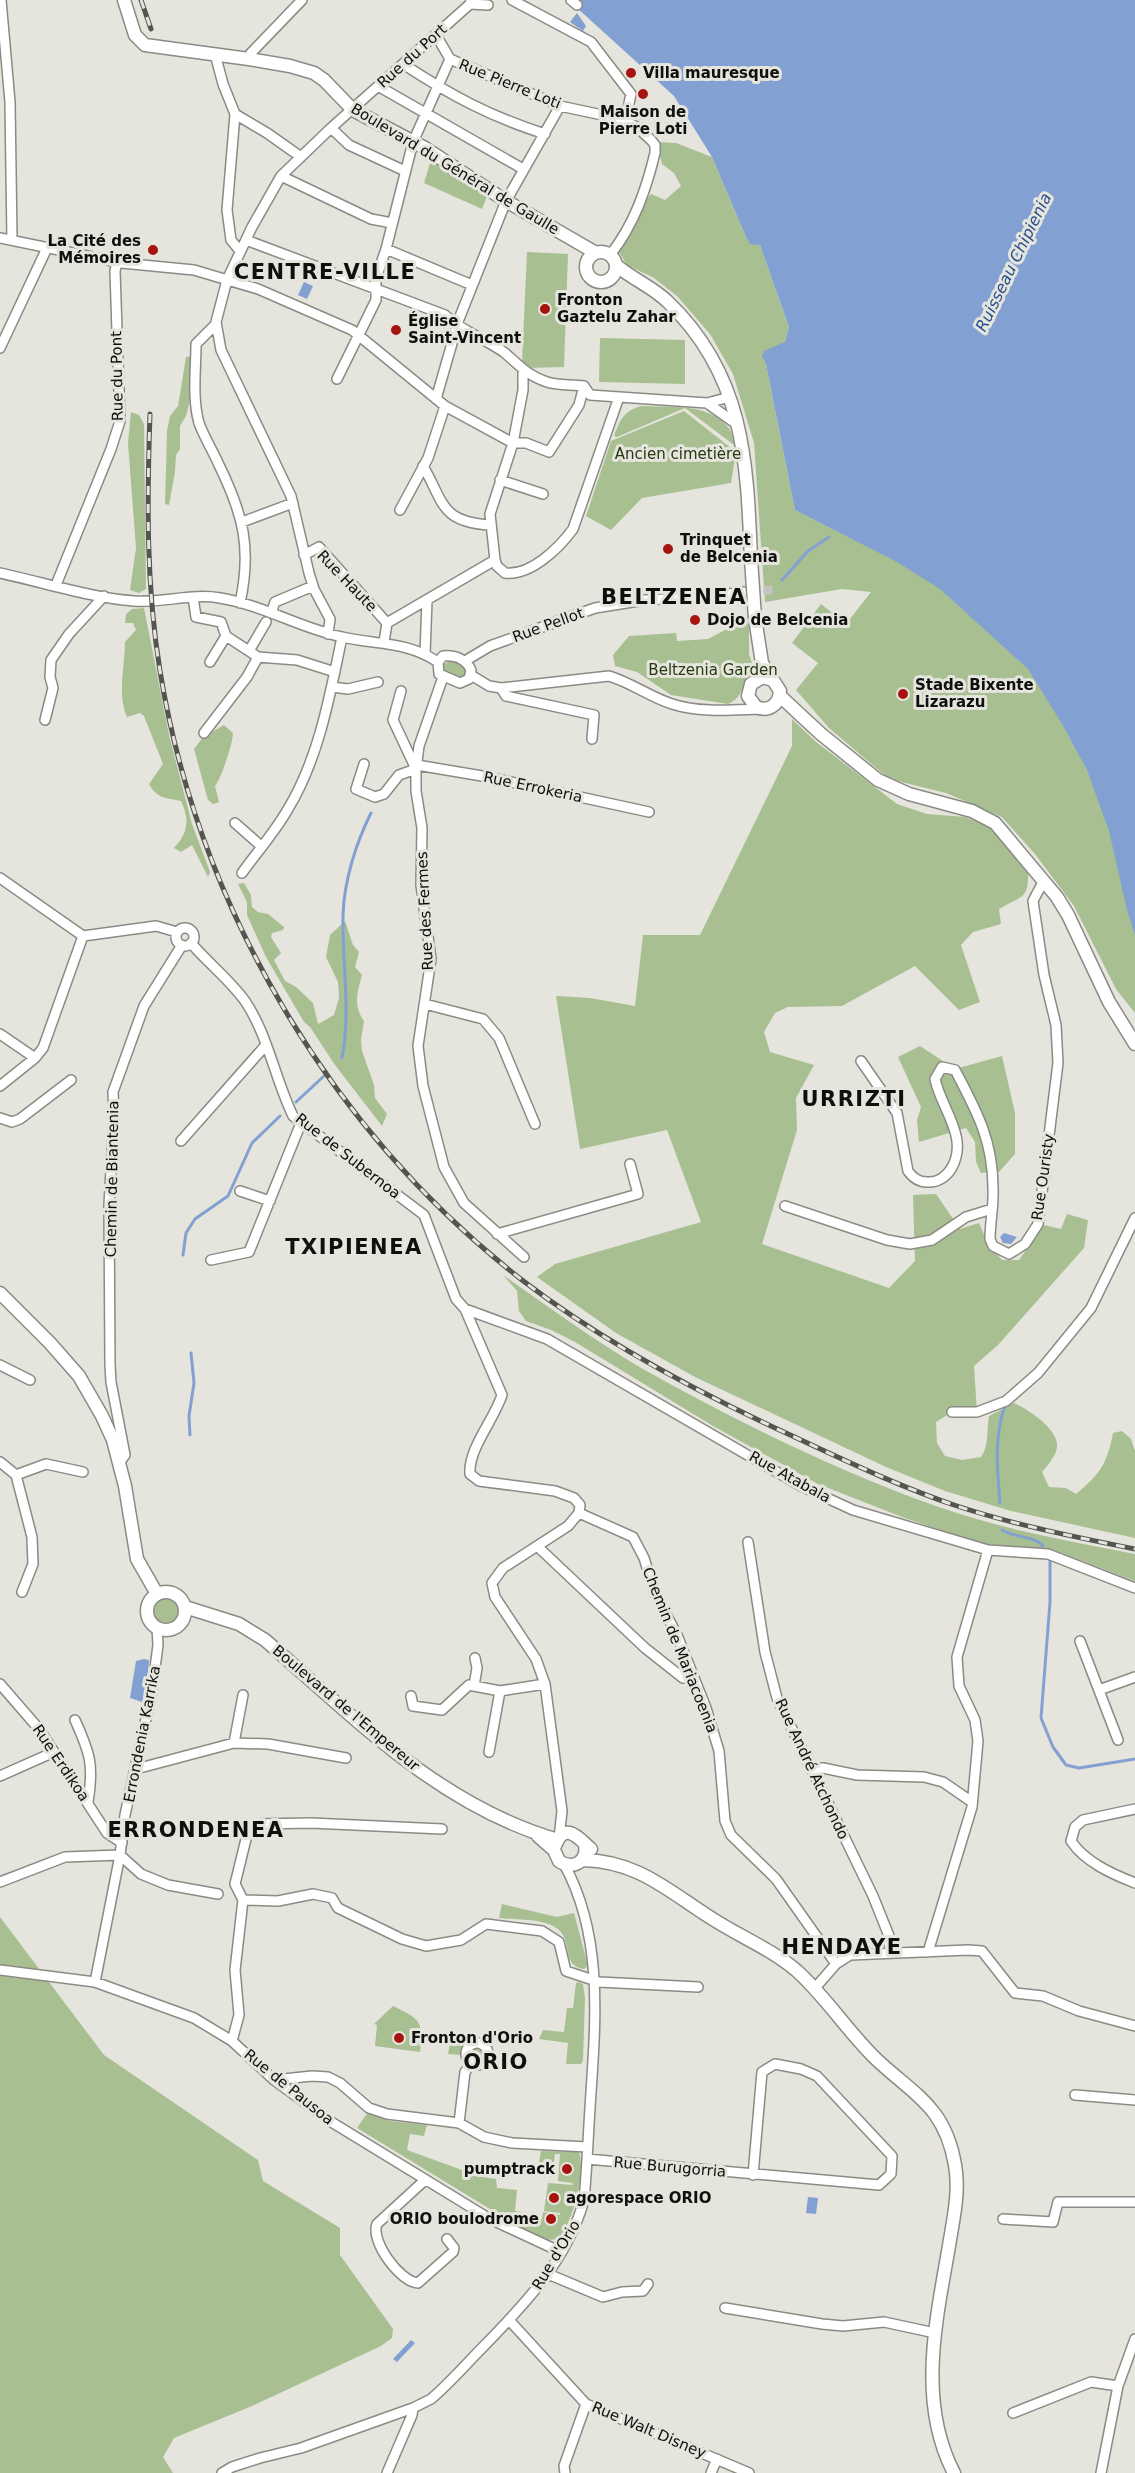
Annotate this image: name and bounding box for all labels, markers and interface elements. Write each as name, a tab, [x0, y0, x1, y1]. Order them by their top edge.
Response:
street label: Rue du Port	[374, 20, 450, 92]
street label: Rue Pierre Loti	[456, 55, 564, 113]
place label: Villa mauresque	[643, 64, 780, 82]
marker: Villa mauresque	[624, 66, 638, 80]
marker: Maison de Pierre Loti	[636, 87, 650, 101]
street label: Boulevard du Général de Gaulle	[348, 100, 562, 238]
place label: Maison de Pierre Loti	[599, 103, 687, 138]
water label: Ruisseau Chipienia	[972, 190, 1055, 335]
place label: La Cité des Mémoires	[48, 232, 141, 267]
marker: La Cité des Mémoires	[146, 243, 160, 257]
district label: CENTRE-VILLE	[234, 260, 416, 284]
place label: Fronton Gaztelu Zahar	[557, 291, 676, 326]
marker: Fronton Gaztelu Zahar	[538, 302, 552, 316]
place label: Église Saint-Vincent	[408, 311, 521, 347]
marker: Église Saint-Vincent	[389, 323, 403, 337]
street label: Rue du Pont	[107, 331, 127, 421]
park label: Ancien cimetière	[615, 445, 741, 463]
place label: Trinquet de Belcenia	[680, 531, 778, 566]
marker: Trinquet de Belcenia	[661, 542, 675, 556]
street label: Rue Haute	[313, 547, 381, 615]
district label: BELTZENEA	[601, 585, 747, 609]
street label: Rue Pellot	[510, 604, 586, 646]
place label: Dojo de Belcenia	[707, 611, 848, 629]
marker: Dojo de Belcenia	[688, 613, 702, 627]
park label: Beltzenia Garden	[648, 661, 778, 679]
place label: Stade Bixente Lizarazu	[915, 676, 1034, 711]
marker: Stade Bixente Lizarazu	[896, 687, 910, 701]
street label: Rue Errokeria	[482, 768, 584, 806]
street label: Rue des Fermes	[413, 851, 437, 971]
district label: URRIZTI	[801, 1087, 907, 1111]
street label: Chemin de Biantenia	[102, 1100, 122, 1258]
street label: Rue de Subernoa	[292, 1109, 404, 1203]
street label: Rue Ouristy	[1028, 1132, 1058, 1222]
district label: TXIPIENEA	[285, 1235, 423, 1259]
street label: Rue Atabala	[746, 1447, 834, 1507]
street label: Chemin de Mariacoenia	[639, 1565, 721, 1735]
street label: Boulevard de l'Empereur	[269, 1641, 424, 1775]
street label: Errondenia Karrika	[120, 1664, 164, 1804]
street label: Rue André Atchondo	[771, 1696, 853, 1842]
street label: Rue Erdikoa	[29, 1721, 93, 1805]
district label: ERRONDENEA	[107, 1818, 285, 1842]
district label: HENDAYE	[781, 1935, 903, 1959]
place label: Fronton d'Orio	[411, 2029, 533, 2047]
marker: Fronton d'Orio	[392, 2031, 406, 2045]
street label: Rue de Pausoa	[241, 2045, 337, 2129]
district label: ORIO	[463, 2050, 529, 2074]
street label: Rue Burugorria	[613, 2153, 727, 2181]
place label: pumptrack	[464, 2160, 556, 2178]
marker: pumptrack	[560, 2162, 574, 2176]
place label: agorespace ORIO	[566, 2189, 711, 2207]
marker: agorespace ORIO	[547, 2191, 561, 2205]
place label: ORIO boulodrome	[390, 2210, 539, 2228]
marker: ORIO boulodrome	[544, 2212, 558, 2226]
street label: Rue d'Orio	[528, 2217, 584, 2293]
street label: Rue Walt Disney	[589, 2398, 709, 2462]

